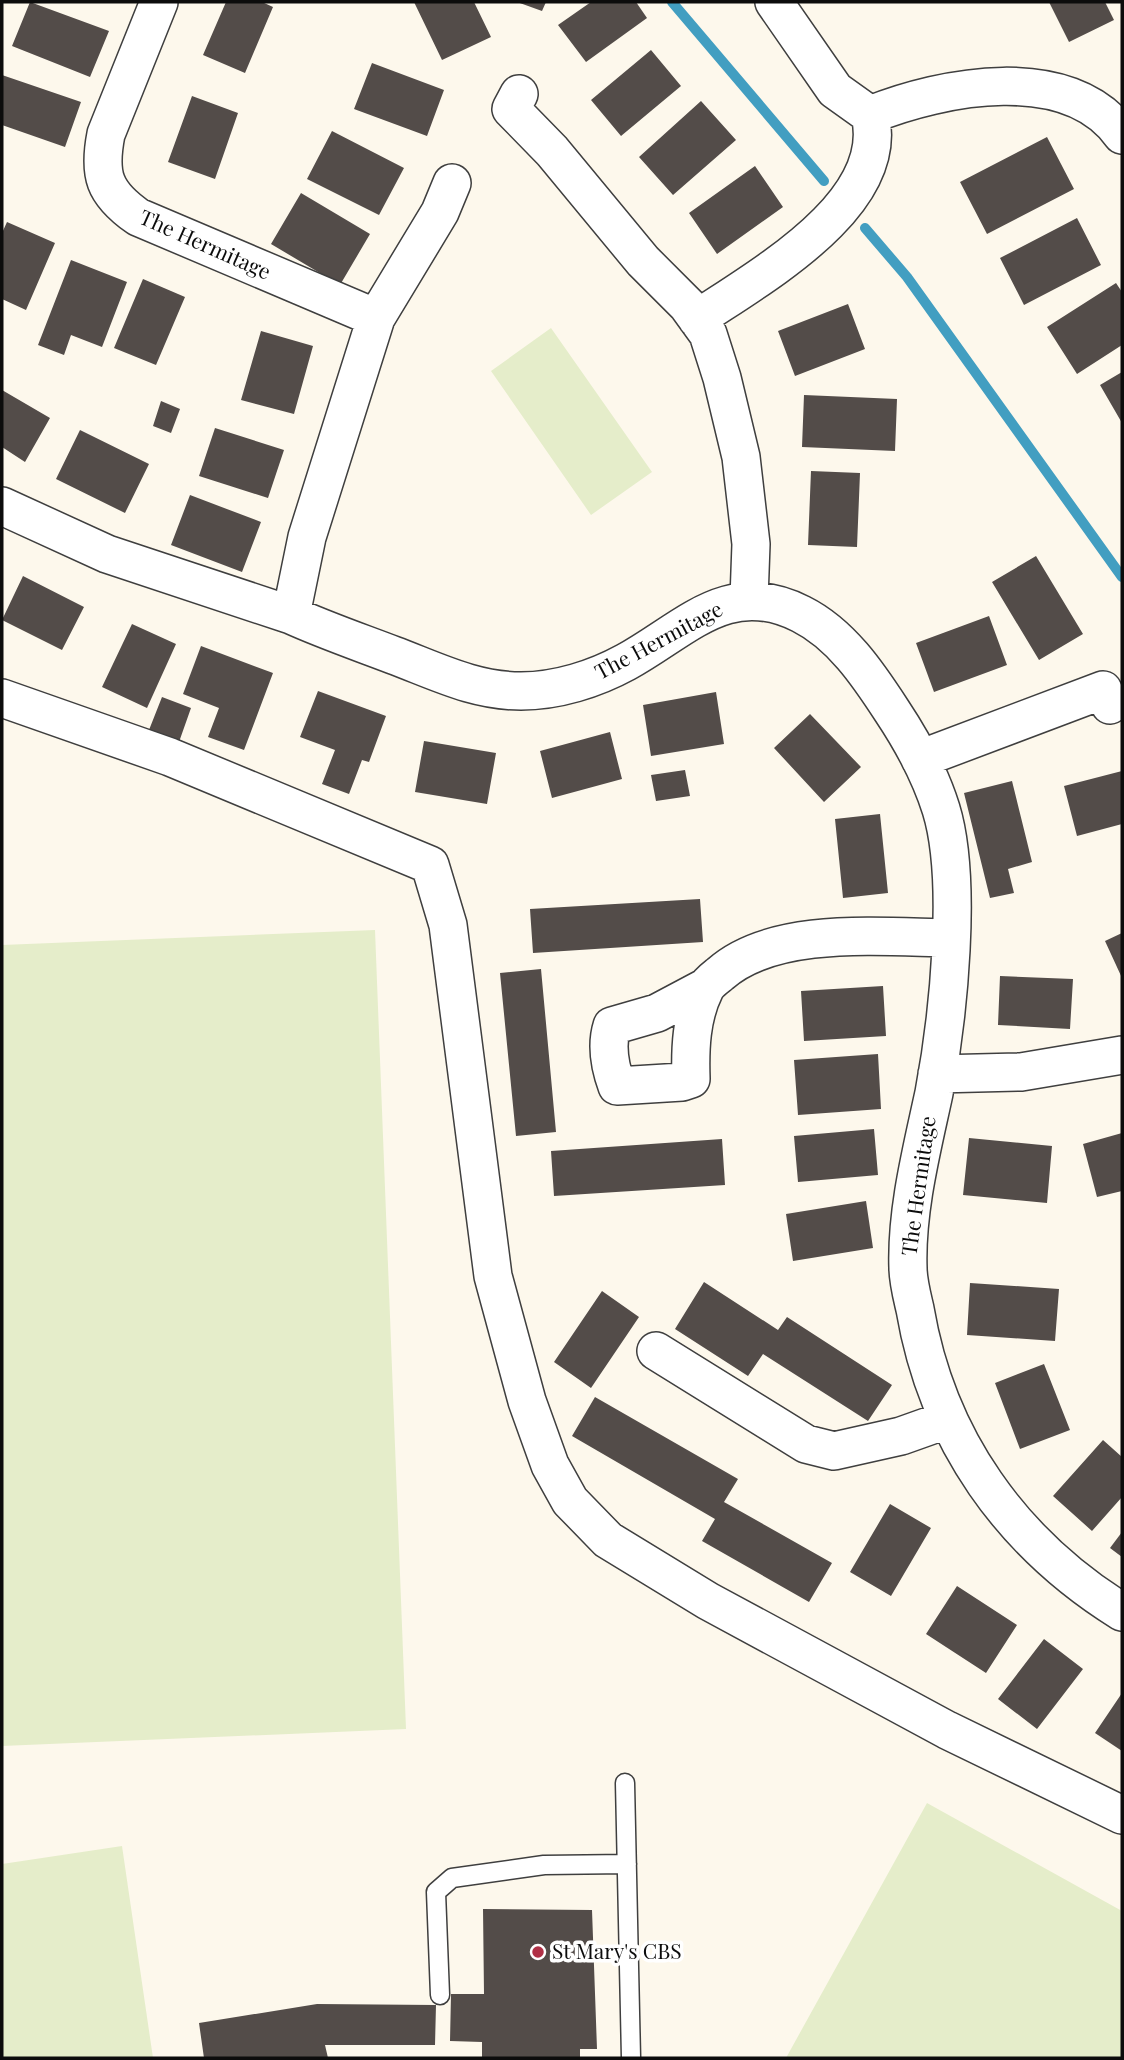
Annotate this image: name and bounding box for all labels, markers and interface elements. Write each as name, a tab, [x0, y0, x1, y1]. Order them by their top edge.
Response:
street label: The Hermitage	[136, 202, 276, 285]
street label: The Hermitage	[589, 594, 727, 685]
street label: The Hermitage	[893, 1114, 941, 1257]
place label: St Mary's CBS	[552, 1936, 682, 1964]
marker: St Mary's CBS	[530, 1944, 546, 1960]

